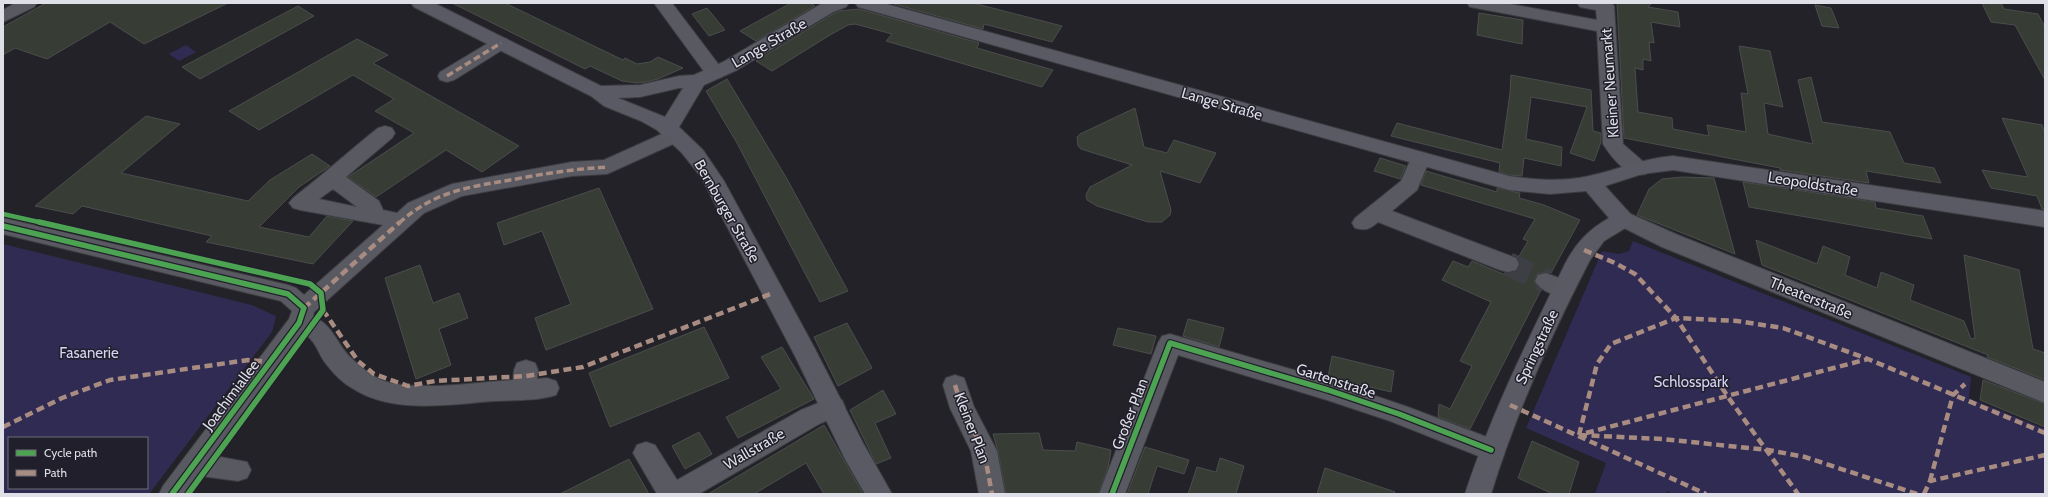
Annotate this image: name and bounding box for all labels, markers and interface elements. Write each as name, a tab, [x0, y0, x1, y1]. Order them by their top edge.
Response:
street label: Lange Straße	[728, 14, 810, 72]
street label: Kleiner Neumarkt	[1597, 28, 1623, 138]
street label: Lange Straße	[1179, 84, 1265, 124]
street label: Bernburger Straße	[690, 156, 764, 266]
street label: Leopoldstraße	[1767, 168, 1860, 200]
street label: Theaterstraße	[1767, 273, 1855, 323]
street label: Springstraße	[1512, 307, 1562, 387]
park label: Fasanerie	[59, 344, 119, 362]
street label: Joachimiallee	[198, 356, 263, 434]
street label: Gartenstraße	[1294, 360, 1378, 402]
park label: Schlosspark	[1654, 373, 1729, 391]
street label: Großer Plan	[1108, 376, 1152, 452]
street label: Kleiner Plan	[950, 390, 994, 466]
street label: Wallstraße	[720, 424, 788, 474]
legend	[8, 437, 148, 489]
text: Cycle path	[44, 445, 97, 460]
text: Path	[44, 465, 67, 480]

